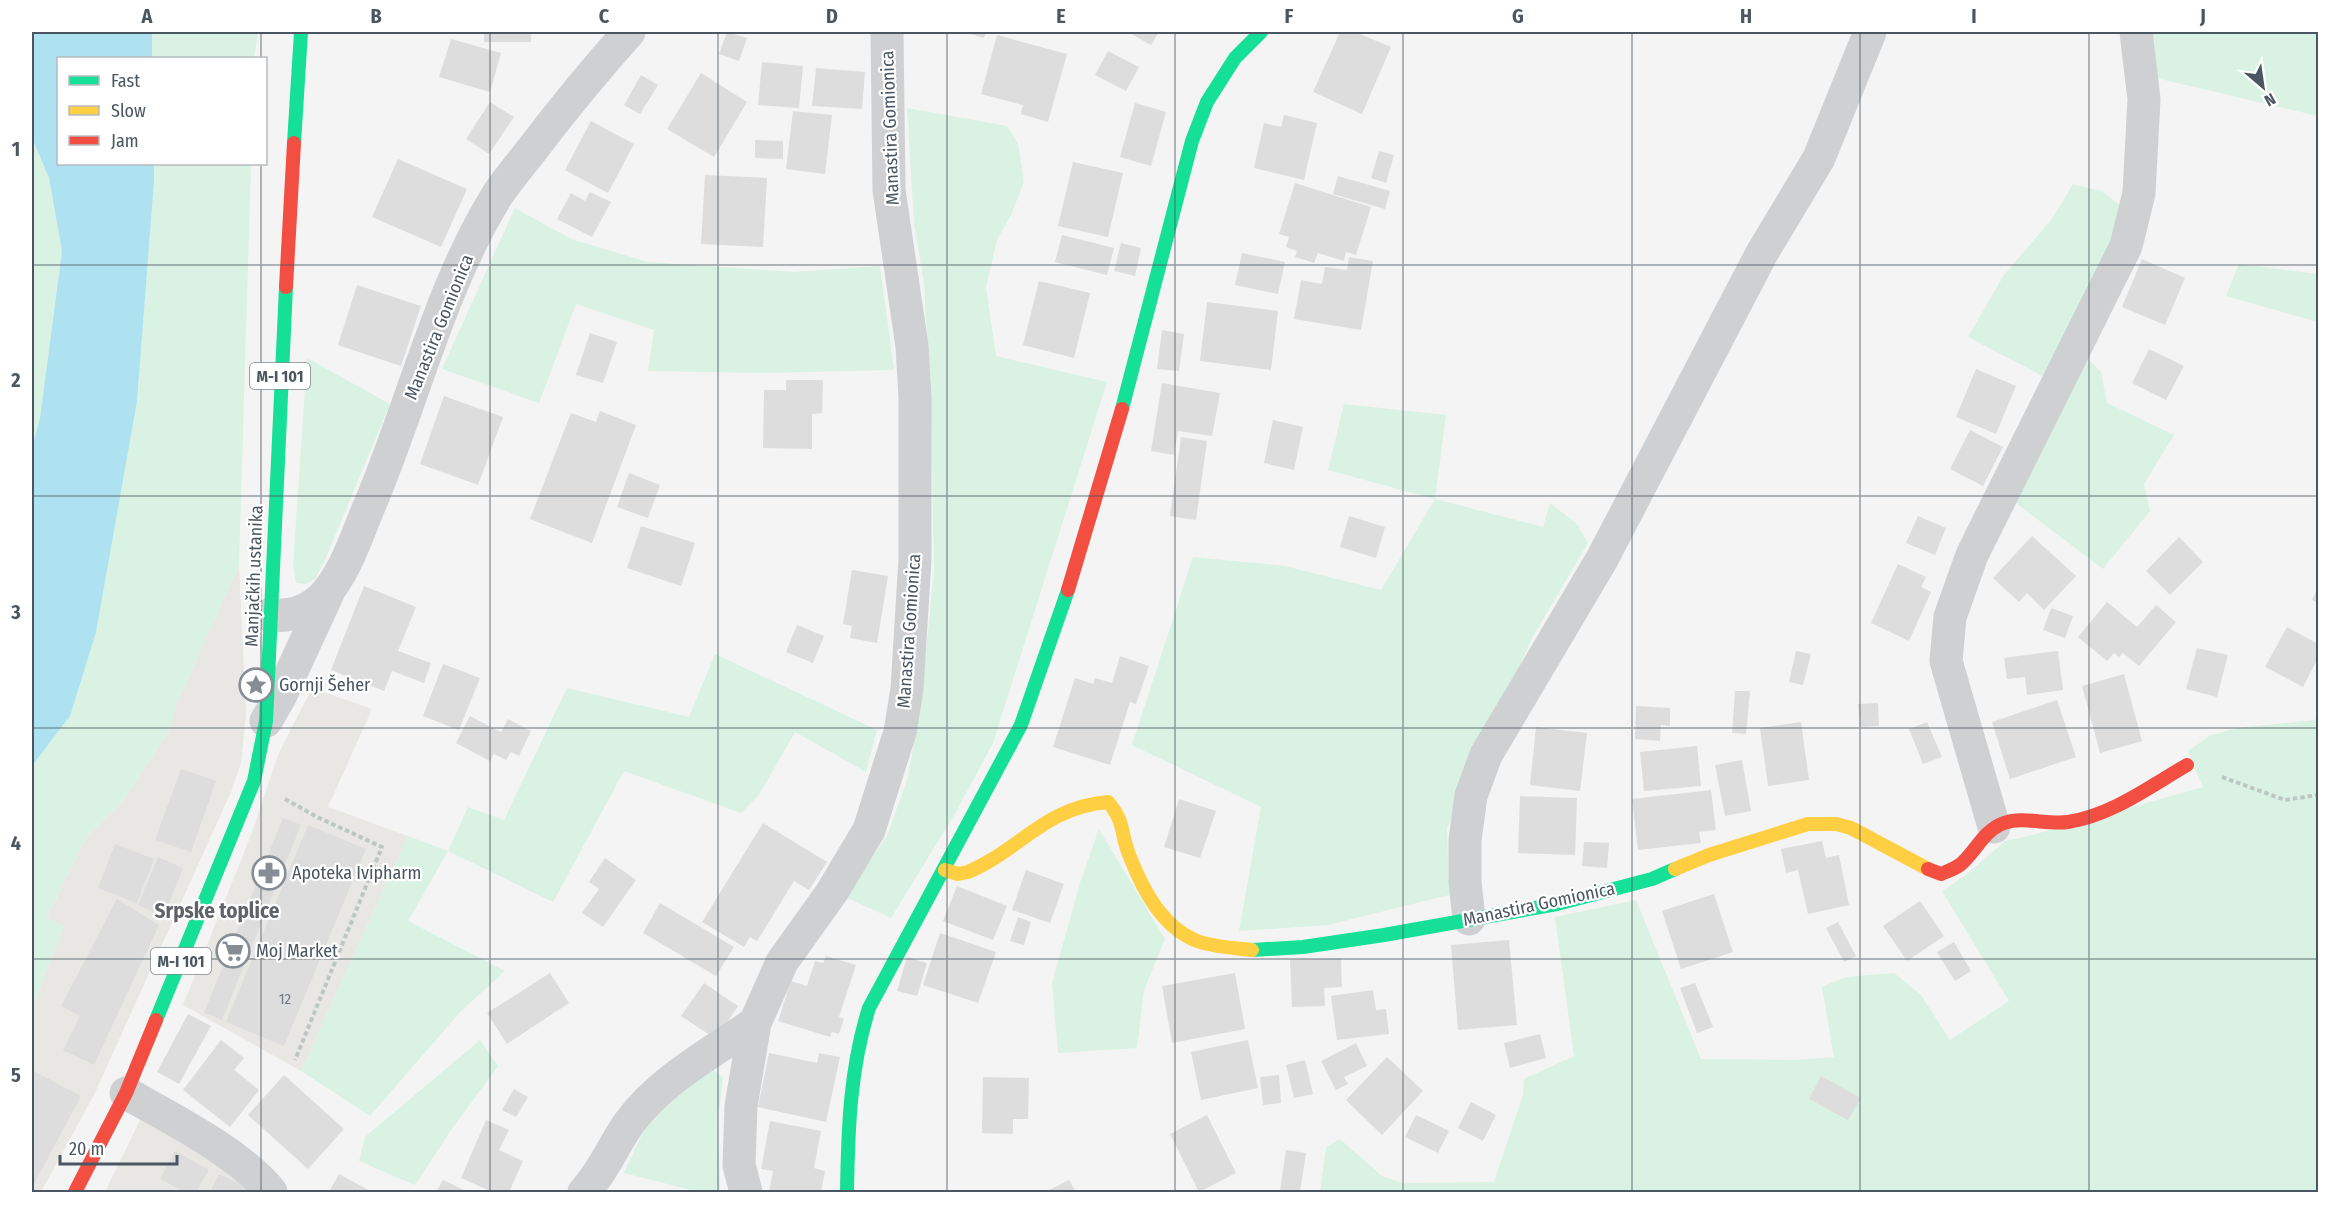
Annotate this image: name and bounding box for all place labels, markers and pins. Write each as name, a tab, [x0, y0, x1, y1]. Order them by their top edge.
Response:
place icon: Gornji Šeher	[238, 667, 274, 703]
place label: Gornji Šeher	[279, 674, 371, 696]
pharmacy icon: Apoteka Ivipharm	[251, 855, 287, 891]
place label: Apoteka Ivipharm	[292, 862, 421, 884]
supermarket icon: Moj Market	[215, 933, 251, 969]
place label: Moj Market	[256, 940, 338, 962]

